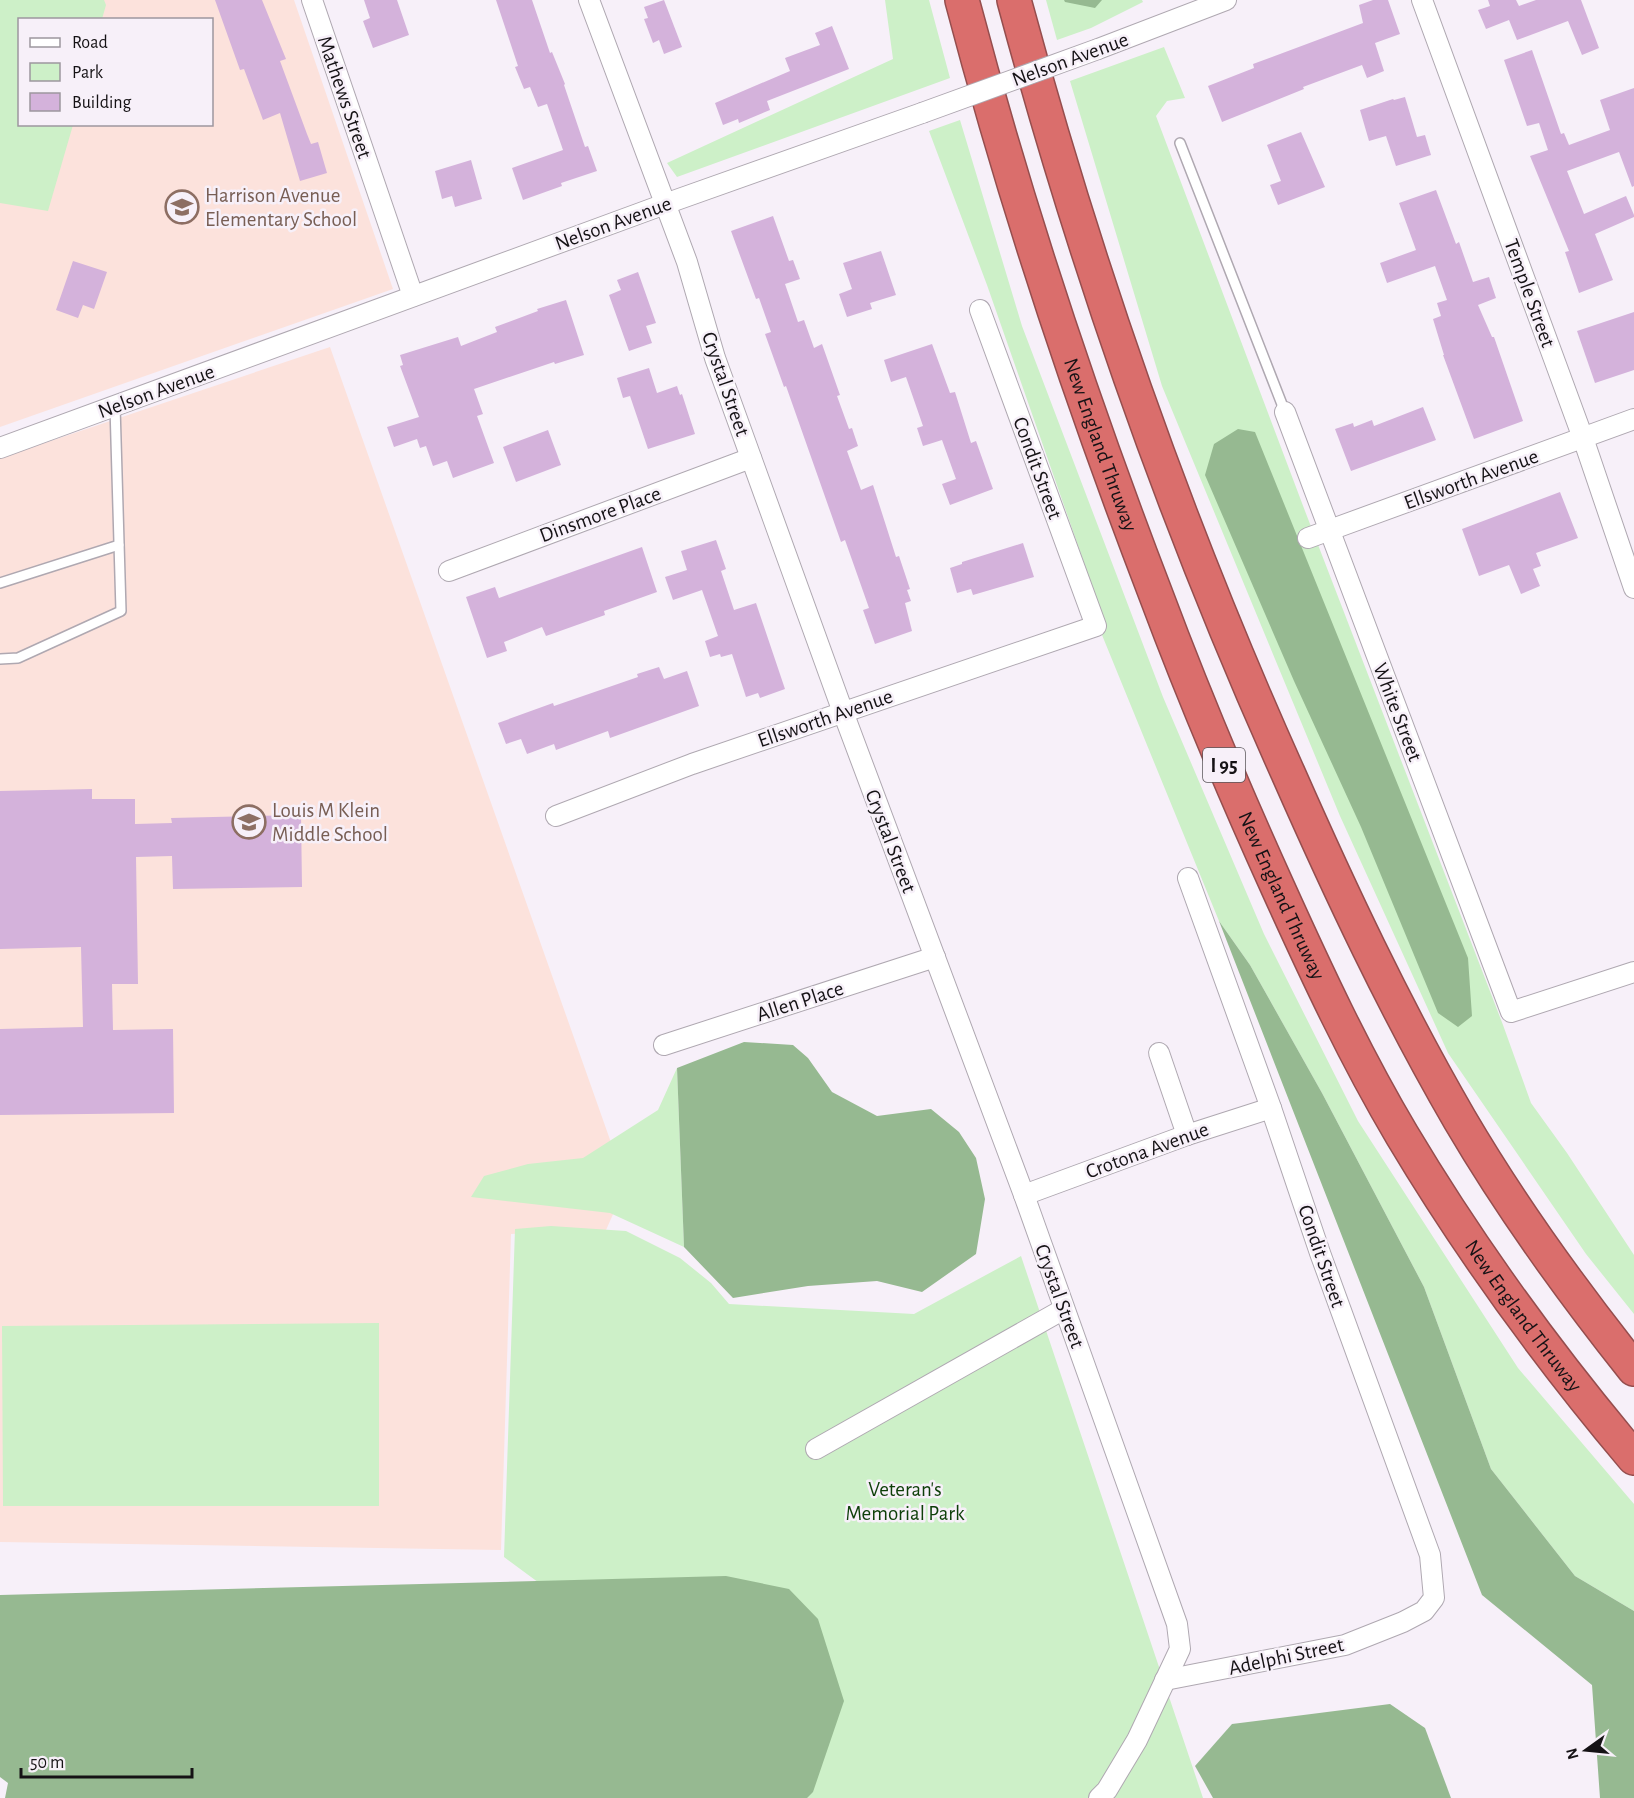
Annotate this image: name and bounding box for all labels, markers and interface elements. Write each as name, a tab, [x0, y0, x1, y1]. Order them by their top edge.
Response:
legend	[18, 18, 213, 126]
street label: Nelson Avenue	[1009, 29, 1131, 90]
street label: Mathews Street	[314, 33, 375, 161]
text: Road	[72, 34, 108, 52]
text: Park	[72, 64, 104, 82]
text: Building	[72, 94, 132, 112]
place label: Harrison Avenue Elementary School	[205, 185, 357, 230]
school or university icon: Harrison Avenue Elementary School	[164, 189, 200, 225]
street label: Nelson Avenue	[552, 193, 674, 254]
street label: Temple Street	[1500, 236, 1559, 351]
street label: Crystal Street	[698, 329, 753, 439]
street label: New England Thruway	[1060, 355, 1141, 534]
street label: Nelson Avenue	[95, 361, 217, 422]
street label: Condit Street	[1009, 414, 1066, 522]
street label: Ellsworth Avenue	[1401, 445, 1541, 513]
street label: Dinsmore Place	[537, 483, 664, 546]
street label: White Street	[1369, 660, 1426, 765]
street label: Ellsworth Avenue	[755, 686, 895, 751]
road number: I 95	[1203, 748, 1245, 782]
street label: Crystal Street	[861, 787, 920, 896]
place label: Louis M Klein Middle School	[272, 800, 388, 845]
school or university icon: Louis M Klein Middle School	[231, 804, 267, 840]
street label: New England Thruway	[1234, 808, 1329, 983]
street label: Allen Place	[754, 978, 846, 1025]
street label: Crotona Avenue	[1083, 1118, 1212, 1182]
street label: Condit Street	[1294, 1202, 1349, 1310]
street label: New England Thruway	[1461, 1236, 1586, 1396]
street label: Crystal Street	[1031, 1241, 1088, 1351]
park label: Veteran's Memorial Park	[845, 1479, 965, 1524]
street label: Adelphi Street	[1227, 1634, 1346, 1679]
north arrow	[1556, 1720, 1616, 1780]
scale bar	[21, 1741, 192, 1779]
text: N	[1563, 1746, 1582, 1761]
text: 50 m	[30, 1754, 64, 1772]

